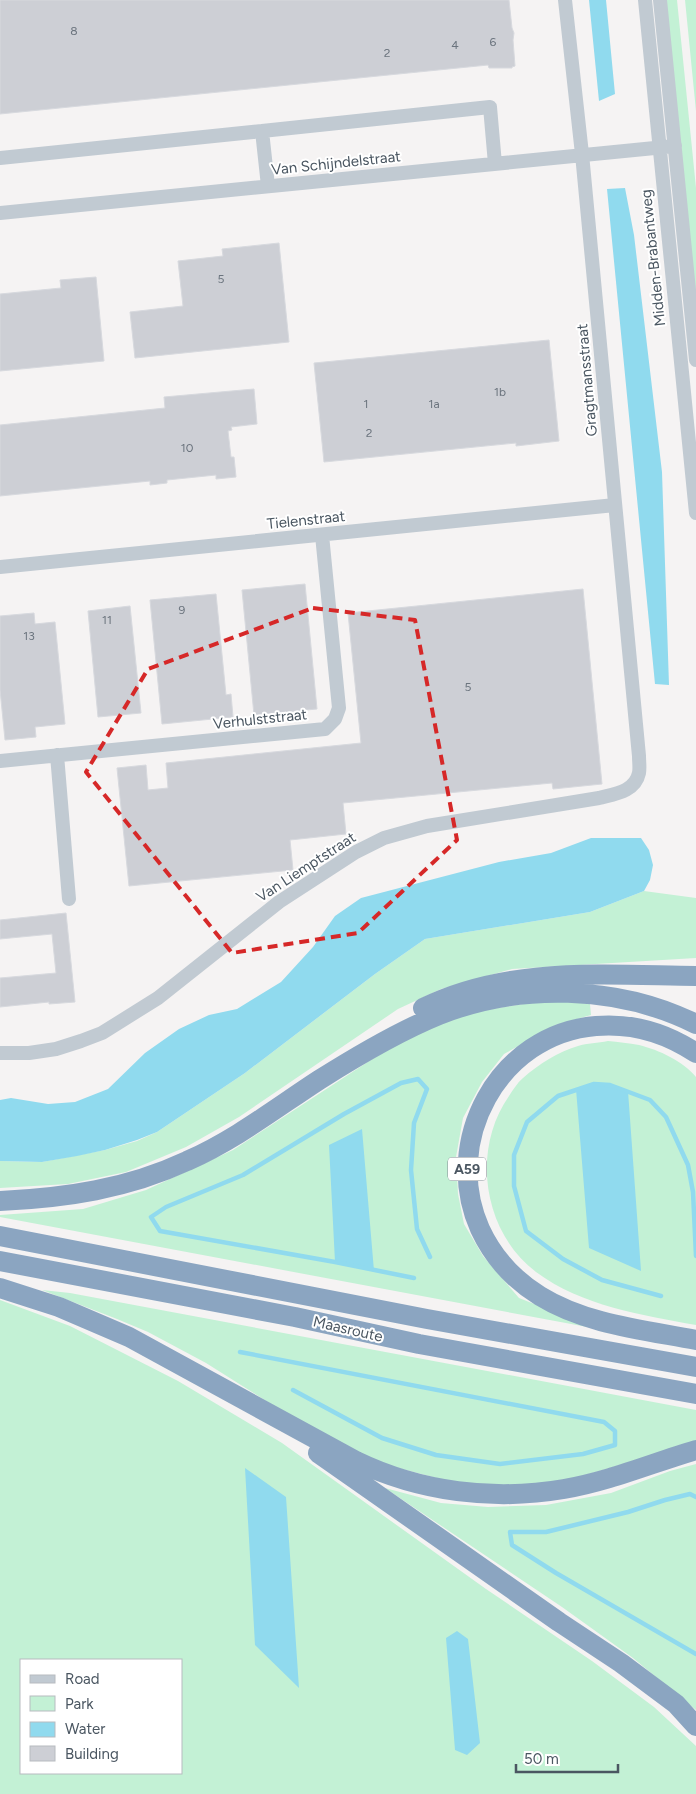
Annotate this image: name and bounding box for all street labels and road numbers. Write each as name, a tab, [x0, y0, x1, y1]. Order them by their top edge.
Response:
street label: Van Schijndelstraat	[270, 147, 402, 179]
street label: Midden-Brabantweg	[637, 189, 669, 327]
street label: Gragtmansstraat	[573, 323, 601, 437]
street label: Tielenstraat	[266, 507, 346, 533]
street label: Verhulststraat	[212, 705, 308, 733]
street label: Van Liemptstraat	[253, 828, 359, 906]
road number: A59	[448, 1158, 486, 1180]
street label: Maasroute	[311, 1312, 385, 1346]

